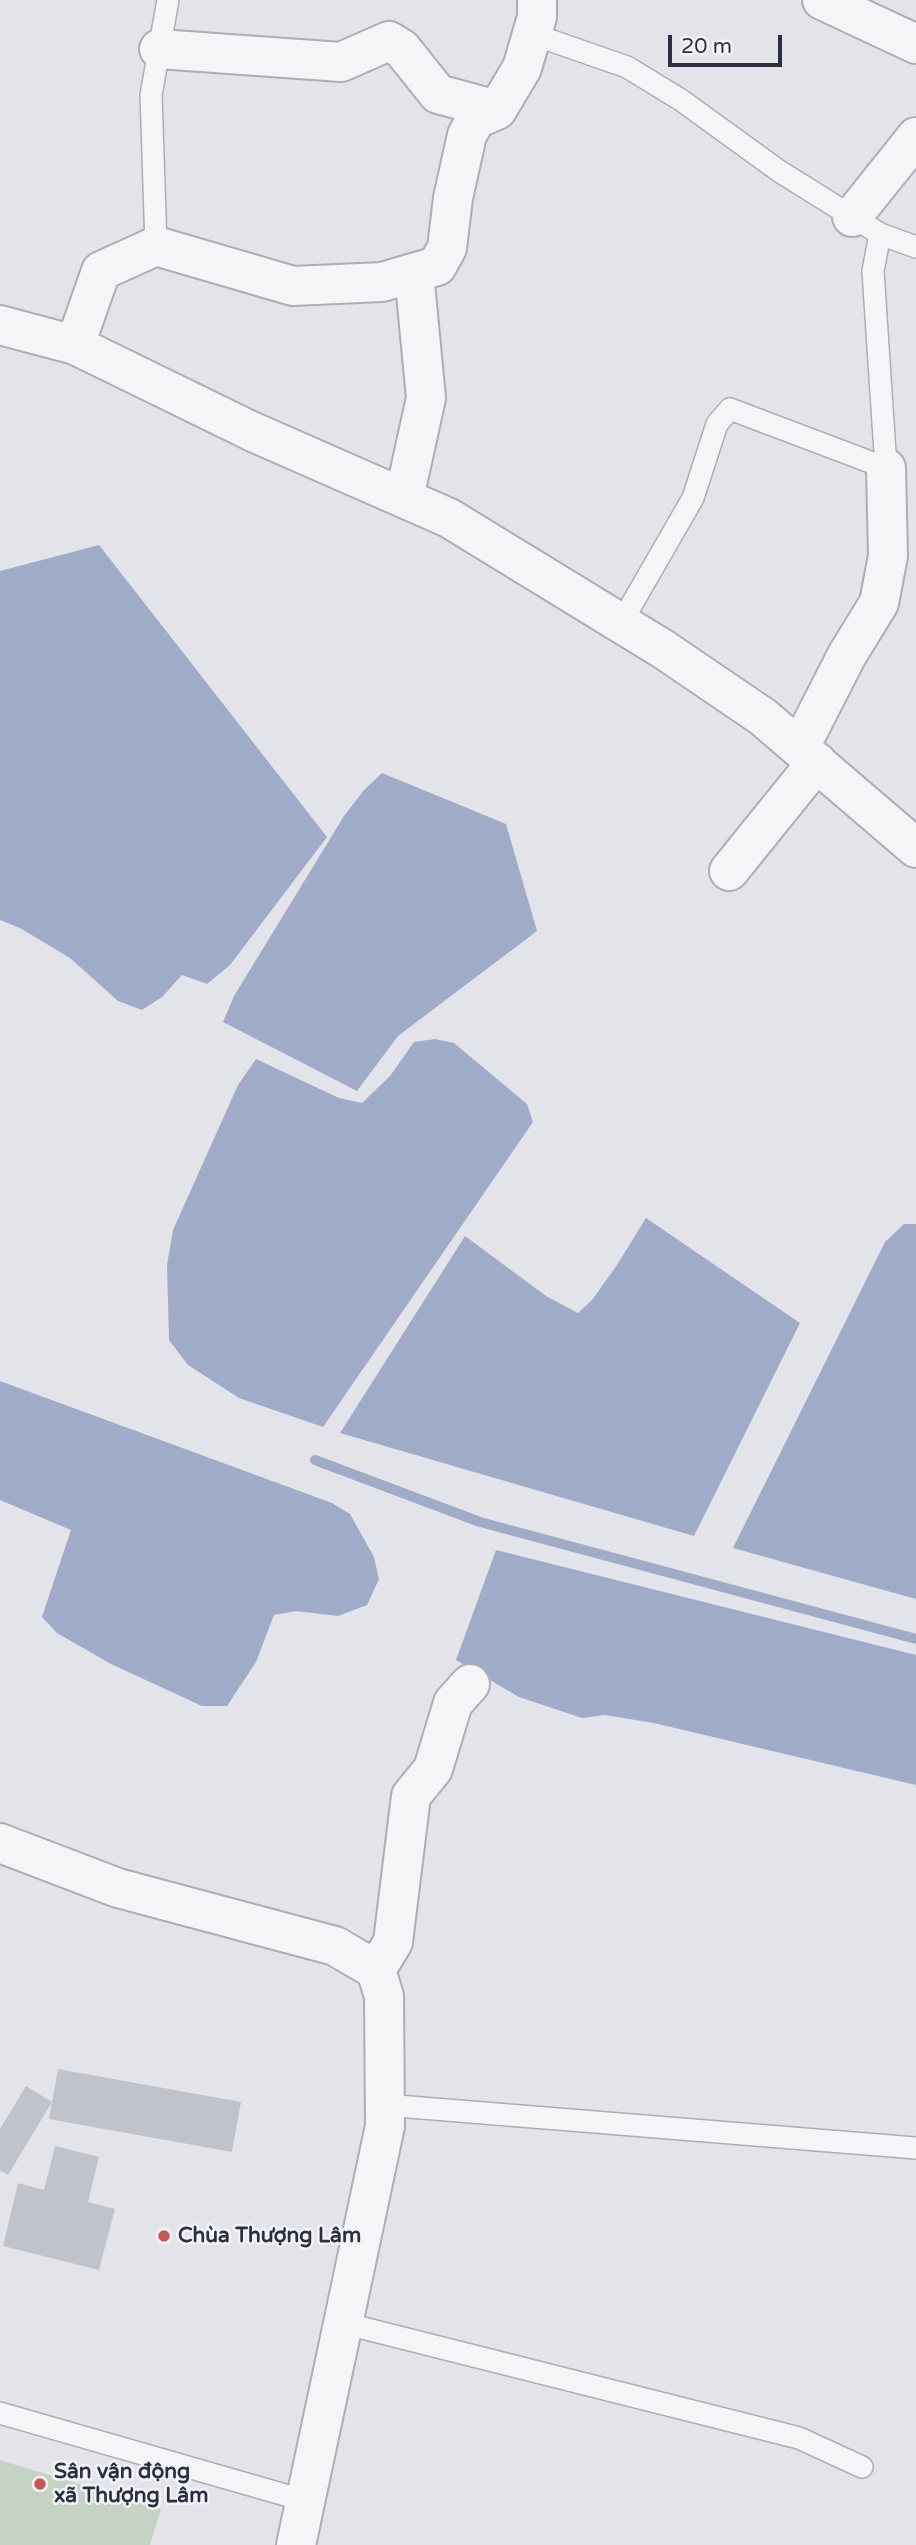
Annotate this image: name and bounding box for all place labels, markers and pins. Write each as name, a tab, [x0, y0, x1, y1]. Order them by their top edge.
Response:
place label: Chùa Thượng Lâm	[178, 2223, 361, 2249]
marker: Chùa Thượng Lâm	[156, 2228, 172, 2244]
place label: Sân vận động xã Thượng Lâm	[54, 2459, 208, 2509]
marker: Sân vận động xã Thượng Lâm	[32, 2476, 48, 2492]

